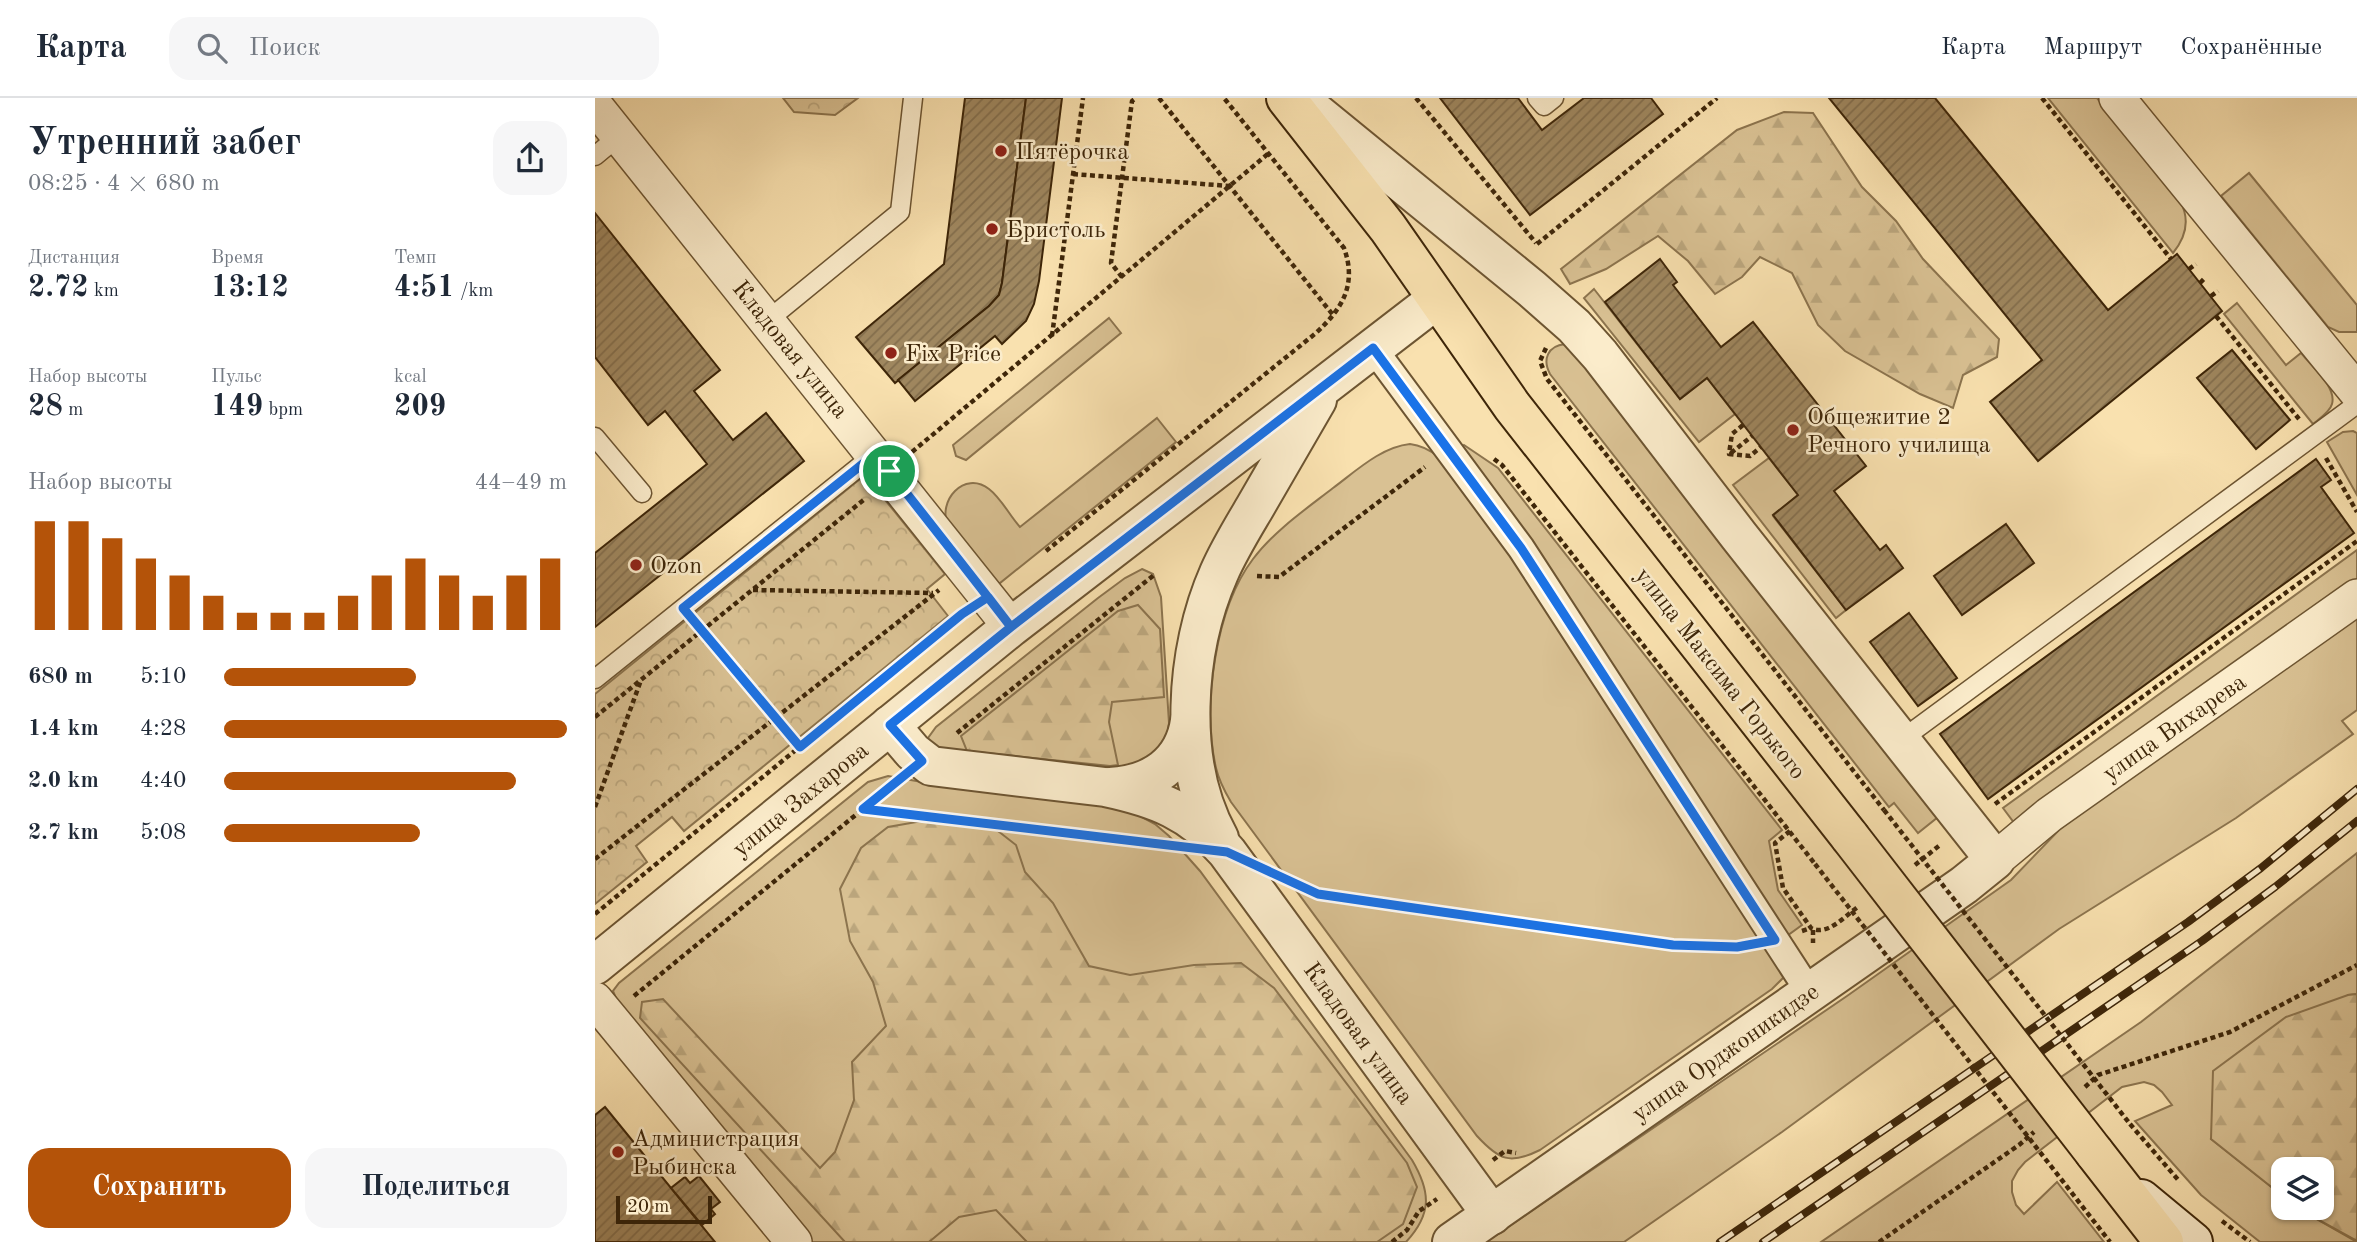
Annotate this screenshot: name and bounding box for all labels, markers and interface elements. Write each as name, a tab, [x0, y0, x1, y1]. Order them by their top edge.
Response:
search box	[169, 17, 659, 80]
icon: search	[193, 29, 231, 67]
text: Карта	[35, 32, 127, 65]
text: Поиск	[249, 35, 321, 61]
text: Карта	[1941, 36, 2006, 60]
text: Маршрут	[2044, 36, 2142, 60]
text: Сохранённые	[2180, 36, 2322, 60]
button: share	[493, 121, 567, 195]
text: Утренний забег	[28, 125, 301, 163]
place label: Пятёрочка	[1015, 141, 1129, 165]
marker: Пятёрочка	[993, 143, 1009, 159]
text: 08:25 · 4 × 680 m	[28, 172, 220, 195]
place label: Бристоль	[1006, 219, 1105, 243]
marker: Бристоль	[984, 221, 1000, 237]
text: Дистанция	[28, 249, 120, 268]
text: Время	[211, 249, 264, 268]
text: Темп	[394, 249, 436, 268]
text: 2.72	[28, 273, 89, 303]
text: 13:12	[211, 273, 289, 303]
text: 4:51	[394, 273, 455, 303]
street label: Кладовая улица	[727, 277, 852, 424]
text: km	[89, 282, 119, 301]
text: /km	[455, 282, 493, 301]
place label: Fix Price	[905, 343, 1001, 367]
marker: Fix Price	[883, 345, 899, 361]
text: Набор высоты	[28, 368, 147, 387]
text: Пульс	[211, 368, 262, 387]
text: kcal	[394, 368, 427, 387]
text: 28	[28, 392, 63, 422]
text: 149	[211, 392, 263, 422]
text: 209	[394, 392, 446, 422]
text: m	[63, 401, 83, 420]
text: bpm	[263, 401, 303, 420]
place label: Общежитие 2 Речного училища	[1807, 406, 1991, 458]
marker: Общежитие 2 Речного училища	[1785, 422, 1801, 438]
pin	[859, 441, 919, 501]
icon: arrive	[870, 452, 908, 490]
text: Набор высоты	[28, 471, 172, 494]
text: 44–49 m	[475, 471, 567, 494]
place label: Ozon	[650, 555, 702, 579]
marker: Ozon	[628, 557, 644, 573]
street label: улица Максима Горького	[1630, 564, 1809, 785]
text: 680 m	[28, 665, 93, 688]
text: 5:10	[140, 665, 186, 688]
street label: улица Вихарева	[2099, 670, 2251, 787]
text: 1.4 km	[28, 717, 99, 740]
text: 4:28	[140, 717, 186, 740]
street label: улица Захарова	[729, 739, 874, 862]
text: 2.0 km	[28, 769, 99, 792]
text: 4:40	[140, 769, 186, 792]
text: 2.7 km	[28, 821, 99, 844]
text: 5:08	[140, 821, 186, 844]
street label: Кладовая улица	[1298, 959, 1417, 1110]
street label: улица Орджоникидзе	[1628, 980, 1824, 1127]
place label: Администрация Рыбинска	[632, 1128, 800, 1180]
marker: Администрация Рыбинска	[610, 1144, 626, 1160]
button: Сохранить	[28, 1148, 291, 1228]
button: Поделиться	[305, 1148, 567, 1228]
map controls	[2271, 1157, 2334, 1220]
button: layers	[2271, 1157, 2334, 1220]
scale bar	[616, 1193, 712, 1225]
text: 20 m	[627, 1198, 669, 1217]

